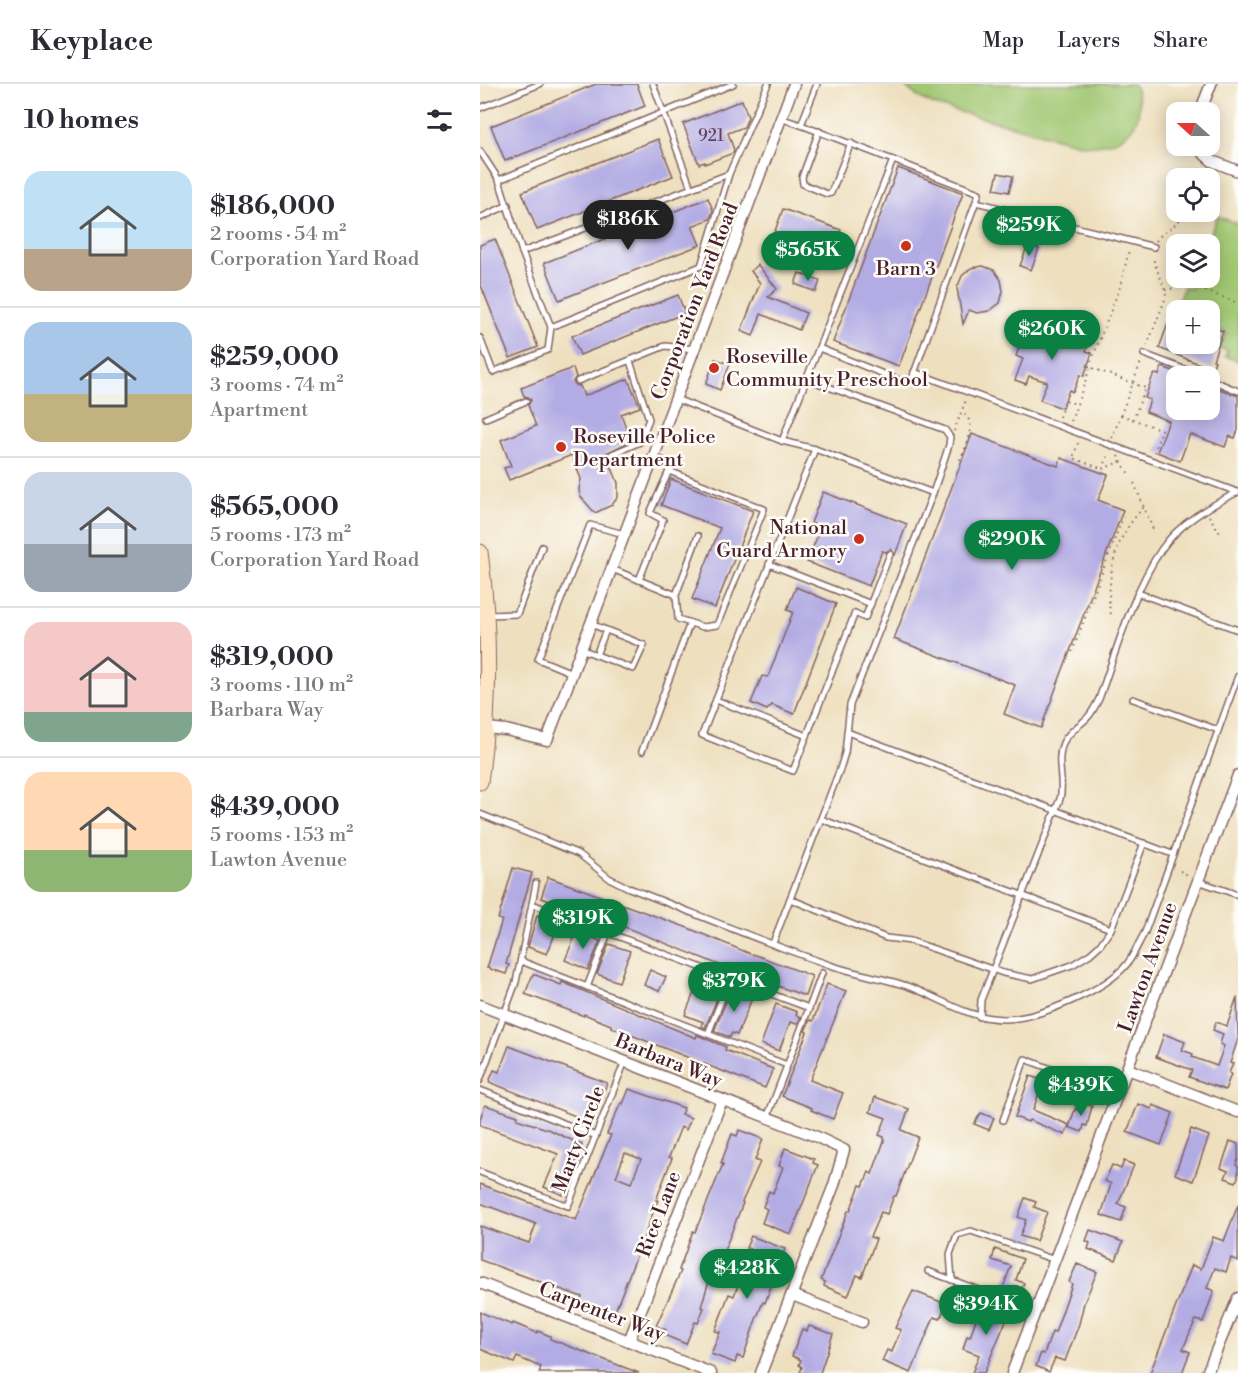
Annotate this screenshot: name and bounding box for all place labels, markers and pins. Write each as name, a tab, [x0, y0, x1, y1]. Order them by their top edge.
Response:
pin: $186K	[586, 200, 670, 251]
pin: $259K	[987, 206, 1071, 257]
pin: $565K	[766, 231, 850, 282]
marker: Barn 3	[899, 239, 913, 253]
place label: Barn 3	[875, 257, 936, 282]
pin: $260K	[1010, 310, 1094, 361]
place label: Roseville Community Preschool	[726, 345, 928, 393]
marker: Roseville Community Preschool	[707, 361, 721, 375]
place label: Roseville Police Department	[573, 425, 716, 473]
marker: Roseville Police Department	[554, 440, 568, 454]
place label: National Guard Armory	[716, 516, 847, 564]
pin: $290K	[970, 520, 1054, 571]
marker: National Guard Armory	[852, 532, 866, 546]
pin: $319K	[541, 899, 625, 950]
pin: $379K	[692, 962, 776, 1013]
pin: $439K	[1039, 1066, 1123, 1117]
pin: $428K	[705, 1249, 789, 1300]
pin: $394K	[944, 1285, 1028, 1336]

